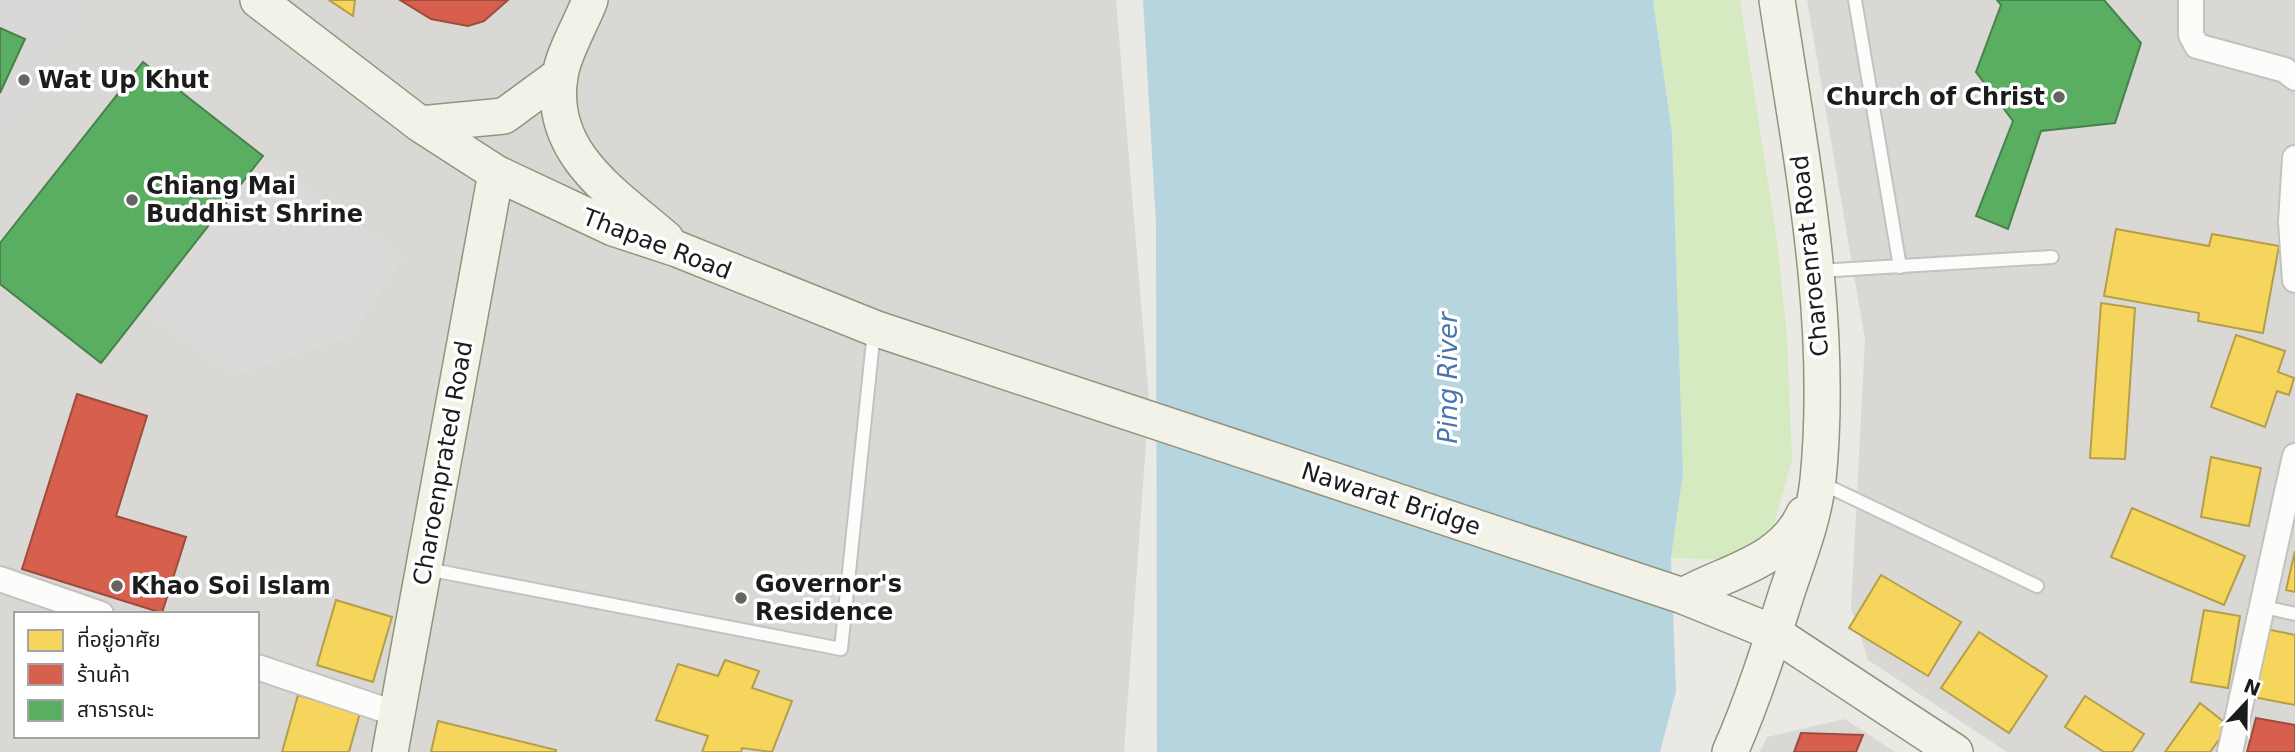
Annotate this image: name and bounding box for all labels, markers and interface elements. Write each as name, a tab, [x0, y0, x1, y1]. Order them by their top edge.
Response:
place label: Wat Up Khut	[38, 66, 209, 94]
marker: Wat Up Khut	[16, 72, 32, 88]
place label: Church of Christ	[1826, 83, 2045, 111]
marker: Church of Christ	[2051, 89, 2067, 105]
street label: Charoenrat Road	[1785, 154, 1835, 358]
place label: Chiang Mai Buddhist Shrine	[146, 172, 363, 228]
marker: Chiang Mai Buddhist Shrine	[124, 192, 140, 208]
street label: Thapae Road	[578, 202, 735, 285]
water label: Ping River	[1433, 310, 1463, 444]
street label: Charoenprated Road	[408, 339, 478, 587]
street label: Nawarat Bridge	[1298, 457, 1484, 541]
place label: Governor's Residence	[755, 570, 902, 626]
place label: Khao Soi Islam	[131, 572, 331, 600]
marker: Khao Soi Islam	[109, 578, 125, 594]
marker: Governor's Residence	[733, 590, 749, 606]
legend	[14, 612, 259, 738]
text: ที่อยู่อาศัย	[77, 625, 161, 653]
text: ร้านค้า	[77, 663, 130, 687]
north arrow	[2211, 668, 2281, 738]
text: N	[2241, 674, 2264, 700]
text: สาธารณะ	[77, 698, 154, 722]

